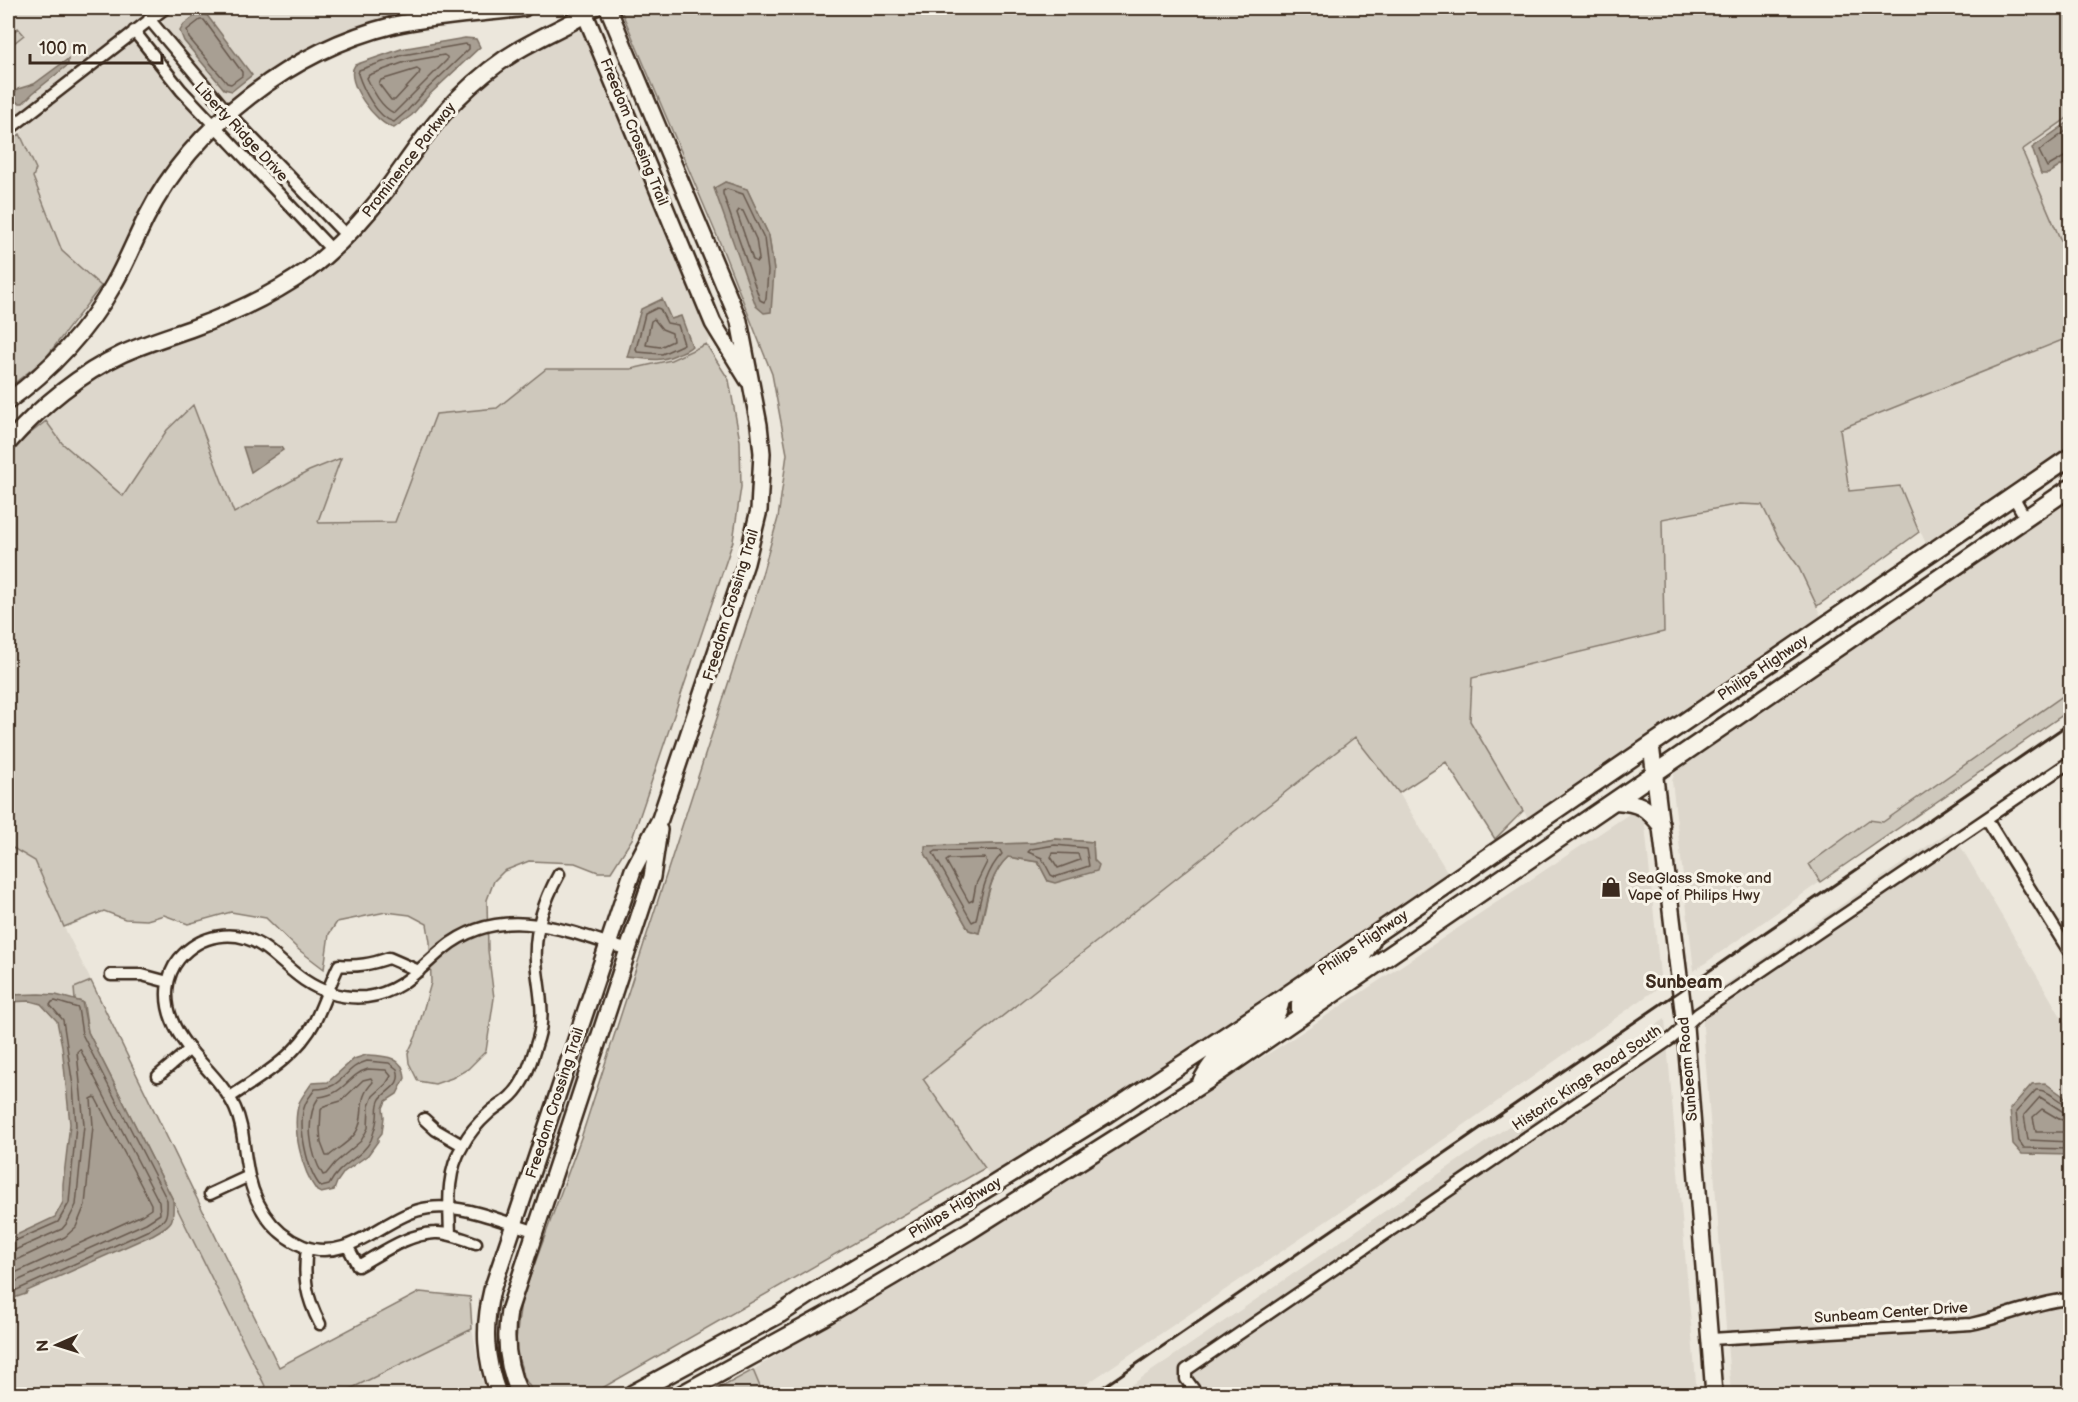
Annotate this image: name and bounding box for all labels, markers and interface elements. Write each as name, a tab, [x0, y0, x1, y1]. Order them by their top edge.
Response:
scale bar	[30, 27, 162, 65]
text: 100 m	[39, 38, 87, 59]
street label: Freedom Crossing Trail	[596, 55, 672, 209]
street label: Liberty Ridge Drive	[190, 78, 292, 186]
street label: Prominence Parkway	[358, 98, 460, 221]
street label: Freedom Crossing Trail	[699, 527, 763, 683]
street label: Philips Highway	[1714, 631, 1812, 705]
place label: SeaGlass Smoke and Vape of Philips Hwy	[1628, 869, 1772, 905]
shop icon: SeaGlass Smoke and Vape of Philips Hwy	[1599, 875, 1623, 899]
street label: Philips Highway	[1314, 906, 1412, 980]
district label: Sunbeam	[1645, 972, 1723, 993]
street label: Sunbeam Road	[1674, 1016, 1702, 1122]
street label: Historic Kings Road South	[1509, 1021, 1665, 1135]
street label: Freedom Crossing Trail	[522, 1025, 588, 1181]
street label: Philips Highway	[905, 1173, 1005, 1243]
street label: Sunbeam Center Drive	[1813, 1298, 1969, 1328]
north arrow	[27, 1315, 87, 1375]
text: N	[34, 1339, 53, 1352]

